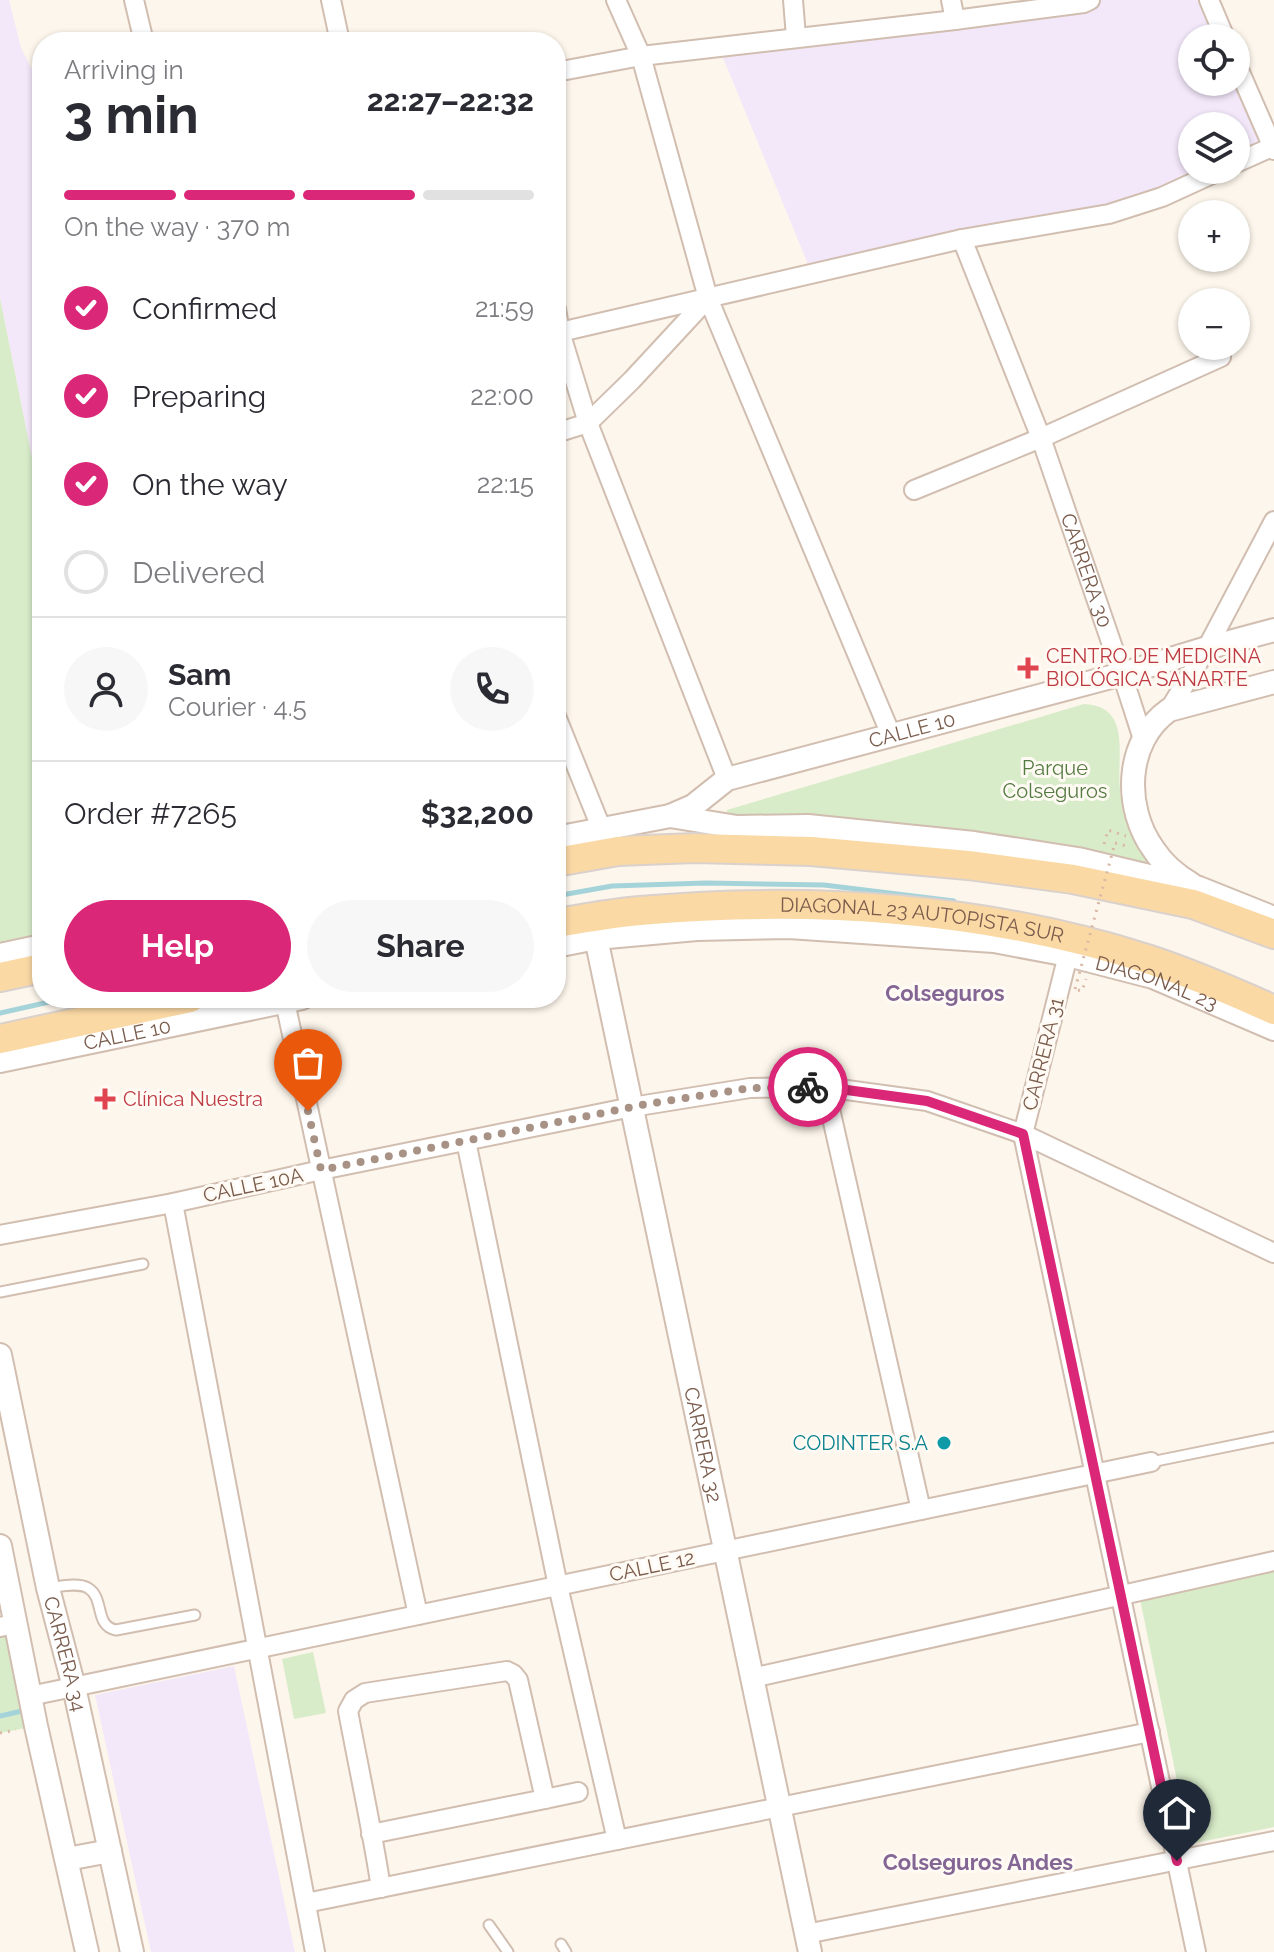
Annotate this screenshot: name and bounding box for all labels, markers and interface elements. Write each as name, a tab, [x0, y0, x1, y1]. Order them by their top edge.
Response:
map controls	[1178, 24, 1250, 360]
button: locate	[1178, 24, 1250, 96]
text: Arriving in	[64, 55, 184, 85]
text: 22:27–22:32	[367, 83, 534, 118]
text: 3 min	[64, 84, 199, 145]
button: layers	[1178, 112, 1250, 184]
button: +	[1178, 200, 1250, 272]
text: On the way · 370 m	[64, 212, 290, 242]
icon: check	[64, 286, 108, 330]
button: −	[1178, 288, 1250, 360]
text: Confirmed	[132, 291, 277, 326]
text: 21:59	[475, 293, 534, 323]
icon: check	[64, 374, 108, 418]
text: Preparing	[132, 379, 266, 414]
text: 22:00	[470, 381, 534, 411]
icon: check	[64, 462, 108, 506]
text: On the way	[132, 467, 288, 502]
text: 22:15	[477, 469, 534, 499]
street label: CARRERA 30	[1056, 510, 1117, 631]
text: Delivered	[132, 555, 265, 590]
place label: CENTRO DE MEDICINA BIOLÓGICA SANARTE	[1046, 644, 1261, 691]
button: person	[64, 647, 148, 731]
button: phone	[450, 647, 534, 731]
text: Sam	[168, 657, 231, 692]
marker: CENTRO DE MEDICINA BIOLÓGICA SANARTE	[1017, 657, 1039, 679]
text: Courier · 4.5	[168, 692, 307, 722]
street label: CALLE 10	[866, 707, 958, 753]
park label: Parque Colseguros	[1003, 756, 1107, 803]
text: Order #7265	[64, 796, 237, 831]
text: $32,200	[421, 796, 534, 831]
street label: DIAGONAL 23 AUTOPISTA SUR	[780, 893, 1066, 948]
button: Help	[64, 900, 291, 992]
button: Share	[307, 900, 534, 992]
street label: DIAGONAL 23	[1093, 951, 1221, 1015]
district label: Colseguros	[885, 980, 1005, 1006]
street label: CARRERA 31	[1017, 995, 1069, 1113]
street label: CALLE 10	[81, 1014, 173, 1055]
pin	[274, 1029, 342, 1111]
icon: bag	[286, 1041, 330, 1085]
courier	[768, 1047, 848, 1127]
icon: bike	[786, 1065, 830, 1109]
place label: Clínica Nuestra	[123, 1087, 263, 1111]
marker: Clínica Nuestra	[94, 1088, 116, 1110]
street label: CALLE 10A	[201, 1163, 306, 1207]
street label: CARRERA 32	[679, 1385, 727, 1505]
place label: CODINTER S.A	[793, 1431, 928, 1455]
marker: CODINTER S.A	[935, 1434, 953, 1452]
street label: CALLE 12	[607, 1545, 697, 1587]
street label: CARRERA 34	[39, 1594, 91, 1714]
pin	[1143, 1779, 1211, 1861]
icon: home	[1155, 1791, 1199, 1835]
district label: Colseguros Andes	[883, 1849, 1073, 1875]

